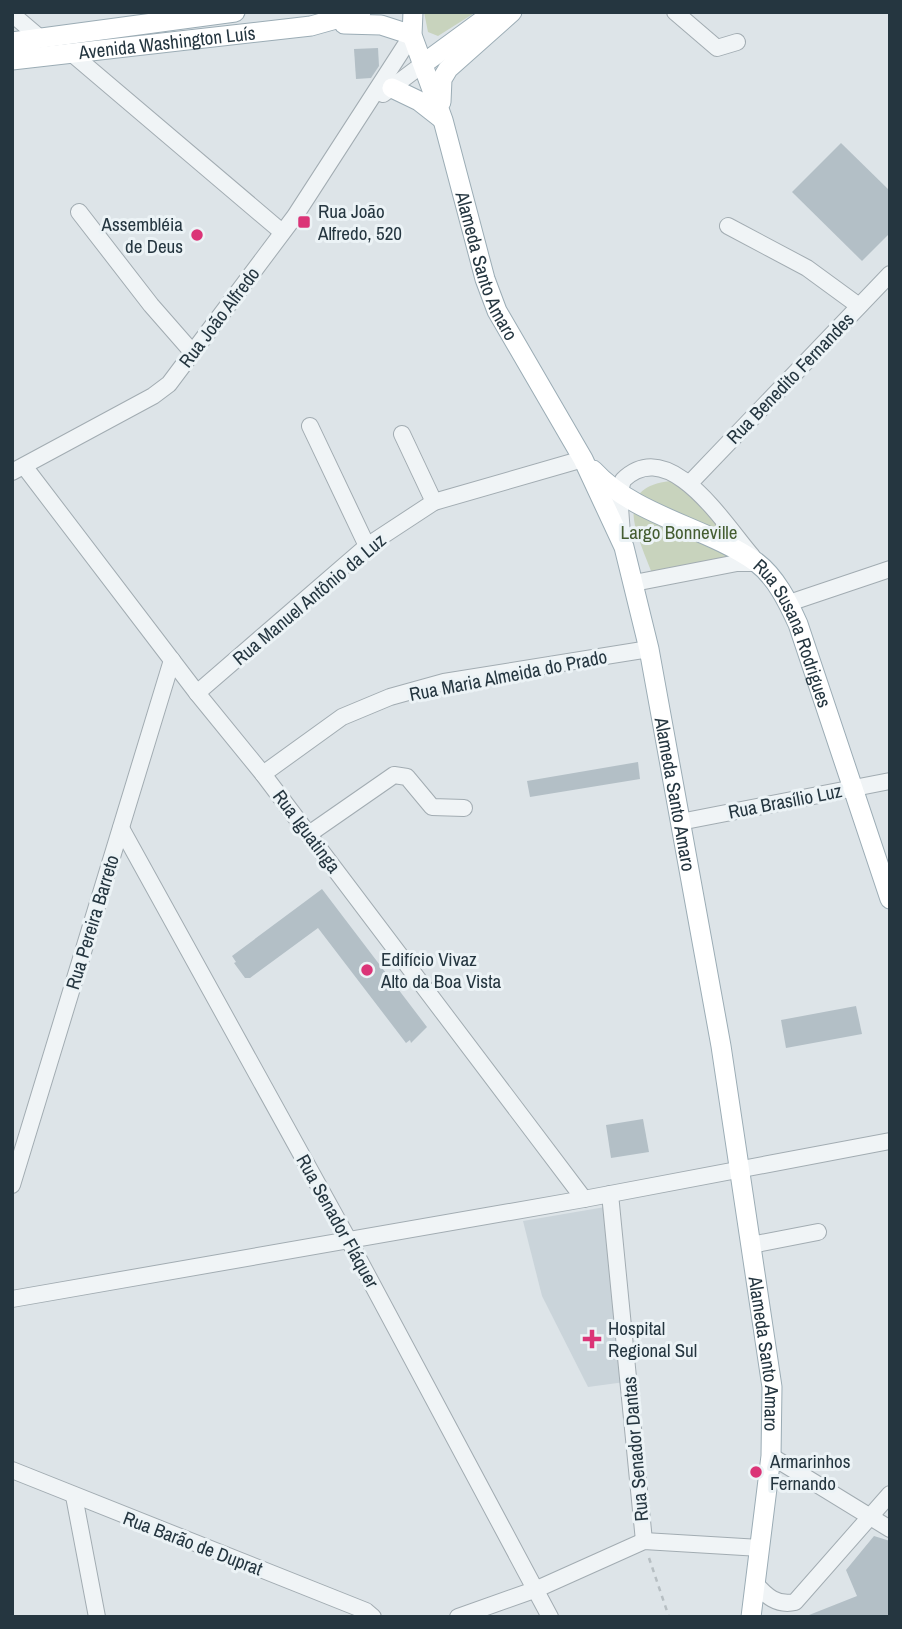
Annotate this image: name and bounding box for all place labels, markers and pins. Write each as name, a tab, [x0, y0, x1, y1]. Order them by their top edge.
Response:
place label: Rua João Alfredo, 520	[317, 198, 402, 246]
place label: Assembléia de Deus	[101, 211, 183, 259]
marker: Rua João Alfredo, 520	[296, 214, 312, 230]
marker: Assembléia de Deus	[189, 227, 205, 243]
place label: Edifício Vivaz Alto da Boa Vista	[380, 946, 501, 994]
marker: Edifício Vivaz Alto da Boa Vista	[359, 962, 375, 978]
place label: Hospital Regional Sul	[608, 1315, 697, 1363]
marker: Hospital Regional Sul	[582, 1329, 602, 1349]
place label: Armarinhos Fernando	[769, 1448, 851, 1496]
marker: Armarinhos Fernando	[748, 1464, 764, 1480]

